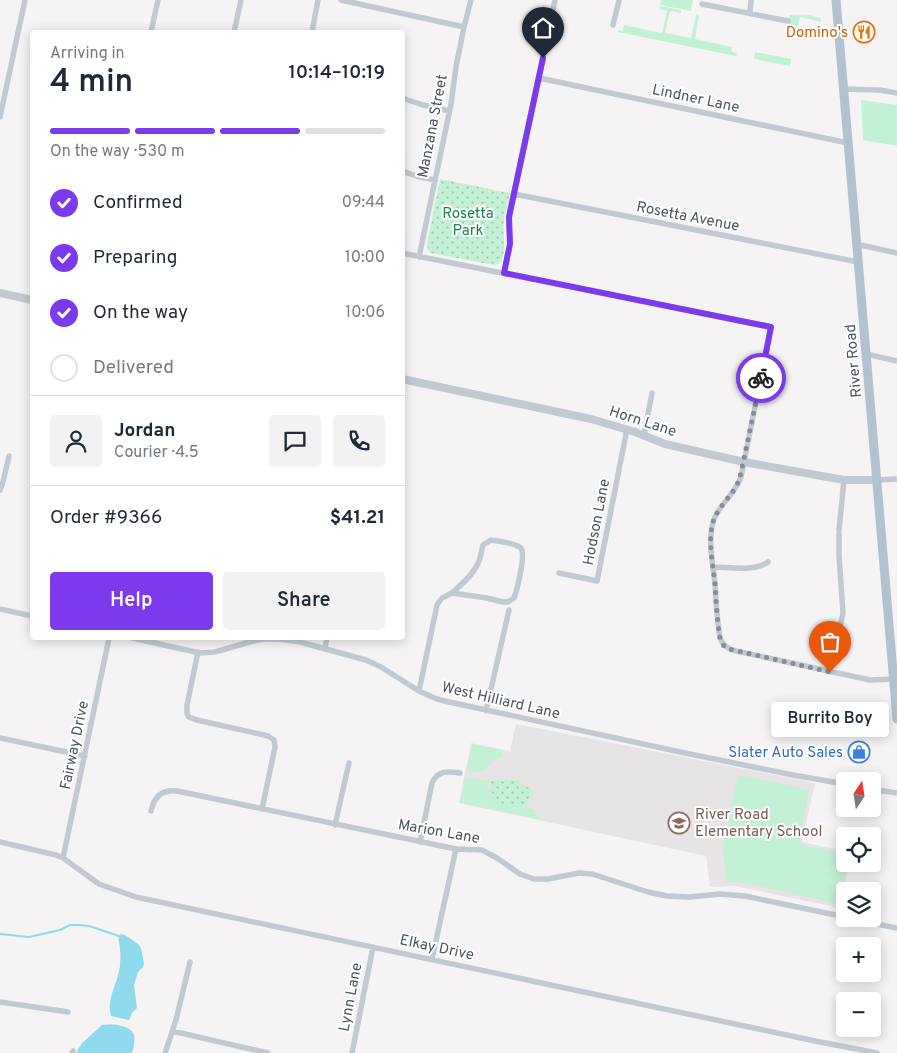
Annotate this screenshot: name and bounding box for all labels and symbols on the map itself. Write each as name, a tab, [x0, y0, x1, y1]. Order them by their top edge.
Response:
pin	[522, 7, 564, 58]
restaurant icon: Domino's	[852, 20, 876, 44]
place label: Domino's	[786, 24, 848, 43]
street label: Manzana Street	[414, 73, 453, 180]
street label: Lindner Lane	[650, 81, 741, 118]
street label: Rosetta Avenue	[635, 198, 741, 237]
park label: Rosetta Park	[442, 205, 494, 241]
street label: River Road	[842, 323, 867, 398]
courier	[736, 353, 786, 403]
street label: Horn Lane	[606, 403, 679, 442]
street label: Hodson Lane	[580, 477, 615, 567]
pin	[809, 621, 851, 672]
street label: West Hilliard Lane	[440, 679, 562, 724]
street label: Fairway Drive	[57, 699, 94, 791]
callout: Burrito Boy	[771, 702, 889, 737]
shop icon: Slater Auto Sales	[847, 740, 871, 764]
place label: Slater Auto Sales	[728, 744, 843, 763]
north arrow	[836, 772, 881, 818]
place label: River Road Elementary School	[695, 806, 822, 842]
school or university icon: River Road Elementary School	[667, 811, 691, 835]
street label: Marion Lane	[396, 816, 481, 849]
street label: Elkay Drive	[398, 931, 476, 966]
street label: Lynn Lane	[335, 961, 367, 1033]

